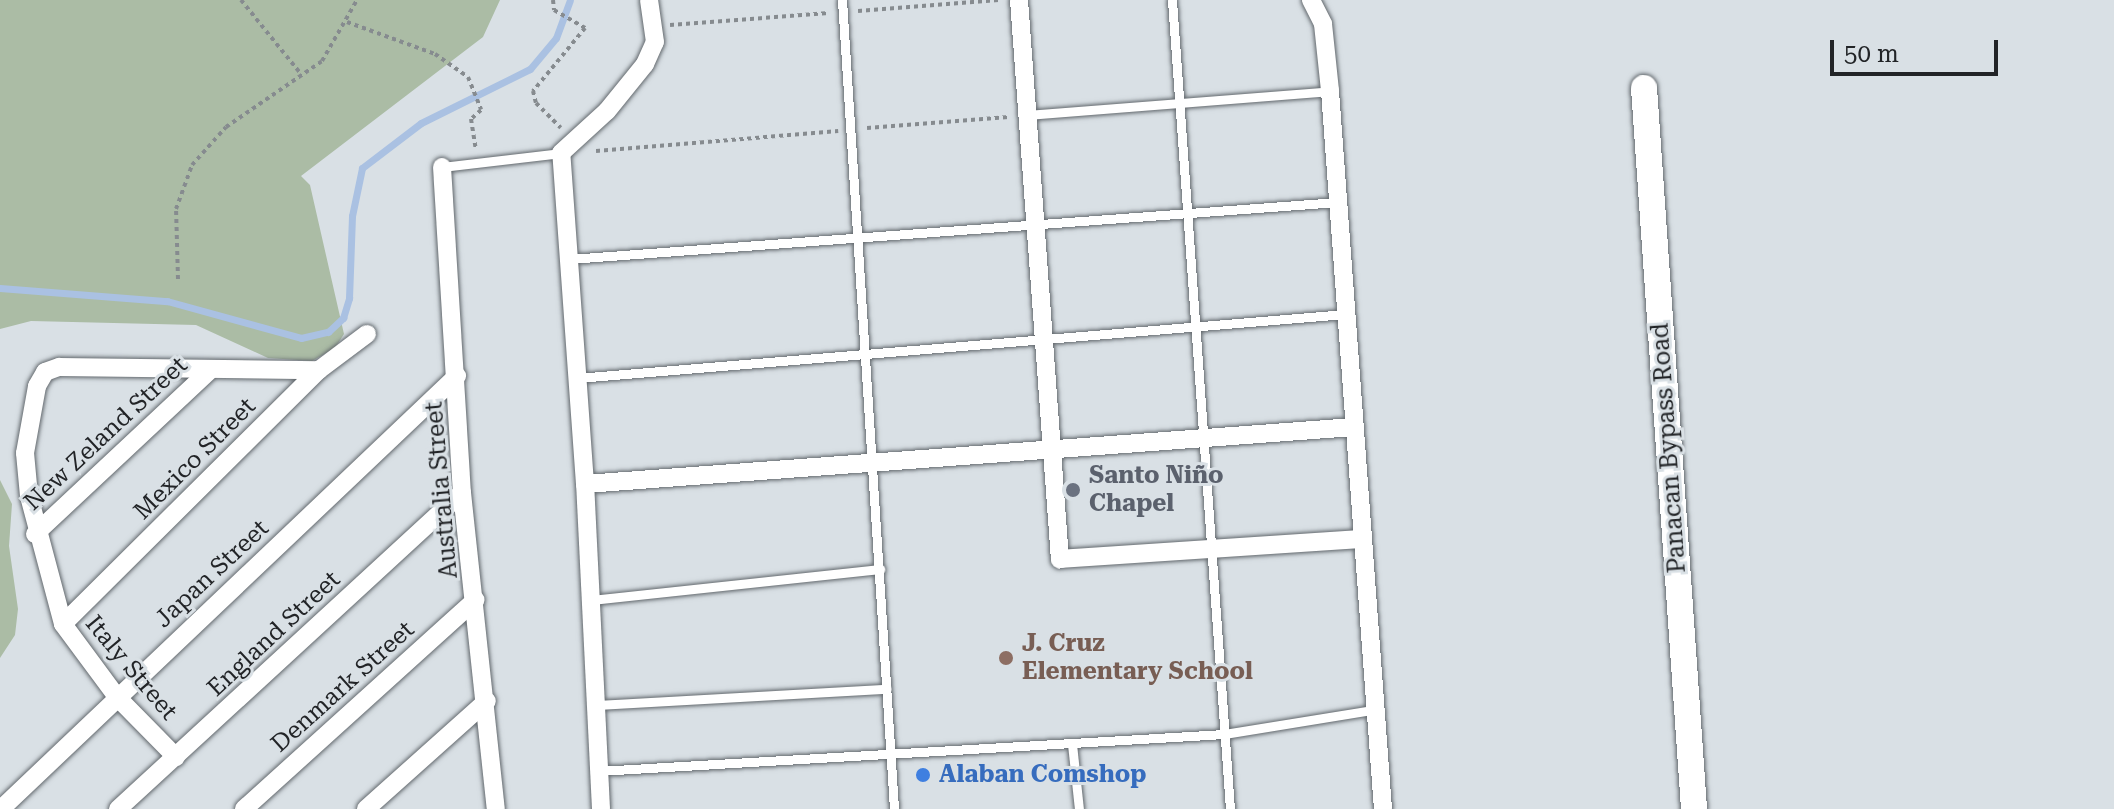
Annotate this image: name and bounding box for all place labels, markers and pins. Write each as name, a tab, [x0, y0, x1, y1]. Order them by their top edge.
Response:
place label: Santo Niño Chapel	[1089, 462, 1224, 518]
marker: Santo Niño Chapel	[1064, 481, 1082, 499]
place label: J. Cruz Elementary School	[1022, 630, 1253, 686]
marker: J. Cruz Elementary School	[997, 649, 1015, 667]
place label: Alaban Comshop	[939, 761, 1146, 789]
marker: Alaban Comshop	[914, 766, 932, 784]

